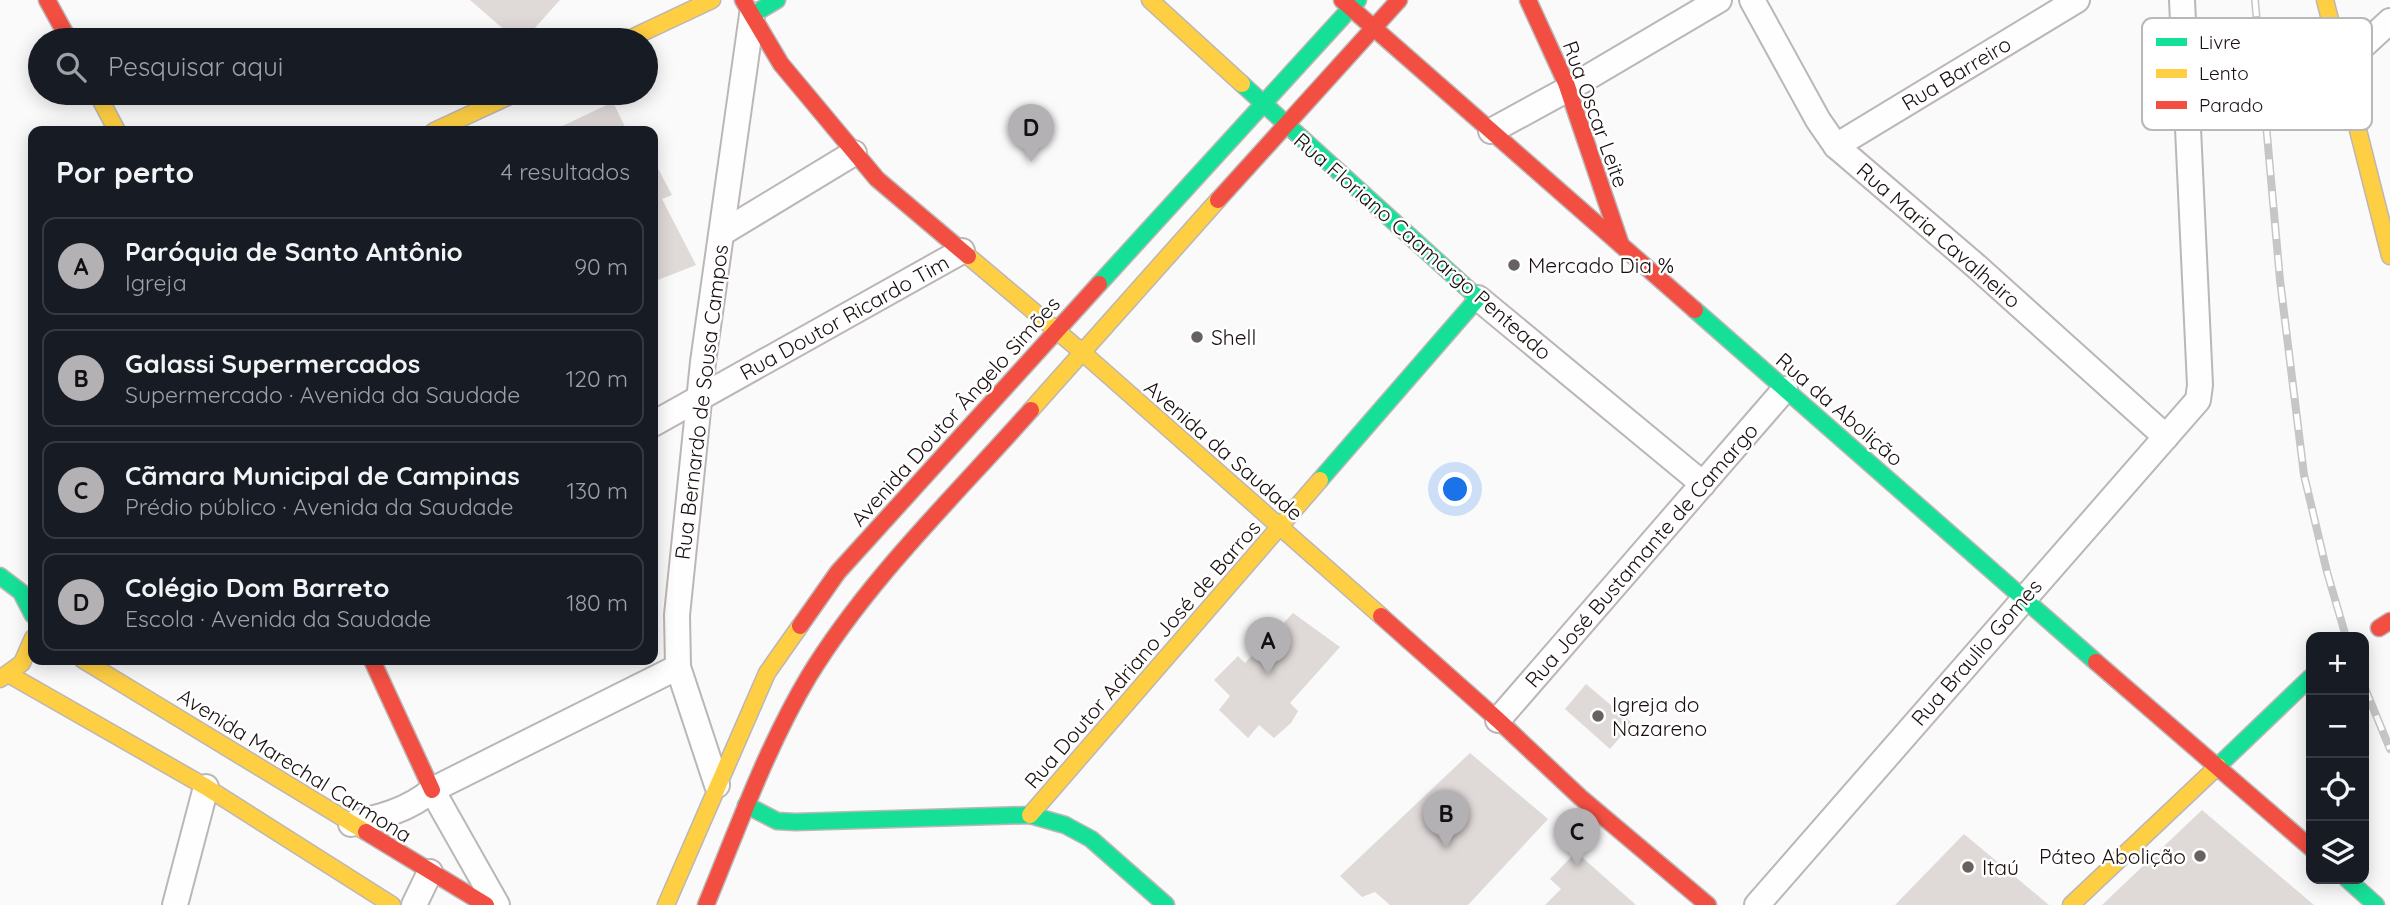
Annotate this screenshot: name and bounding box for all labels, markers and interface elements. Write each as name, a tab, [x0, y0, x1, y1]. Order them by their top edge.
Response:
legend	[2142, 18, 2372, 130]
search box	[28, 28, 658, 105]
street label: Rua Barreiro	[1897, 30, 2015, 116]
text: Livre	[2199, 30, 2241, 54]
street label: Rua Oscar Leite	[1557, 37, 1635, 191]
icon: search	[52, 48, 90, 86]
text: Pesquisar aqui	[108, 50, 283, 83]
text: Lento	[2199, 61, 2249, 85]
text: Parado	[2199, 93, 2263, 117]
pin: D	[1008, 104, 1054, 162]
street label: Rua Floriano Caamargo Penteado	[1289, 127, 1557, 365]
text: Por perto	[56, 153, 194, 191]
text: 4 resultados	[501, 157, 630, 186]
street label: Rua Maria Cavalheiro	[1852, 157, 2026, 313]
text: Paróquia de Santo Antônio	[125, 235, 463, 268]
street label: Rua Bernardo de Sousa Campos	[669, 243, 733, 561]
street label: Rua Doutor Ricardo Tim	[735, 249, 953, 385]
text: A	[74, 252, 88, 281]
text: 90 m	[574, 252, 628, 281]
place label: Mercado Dia %	[1528, 252, 1674, 278]
marker: Mercado Dia %	[1506, 257, 1522, 273]
text: Igreja	[125, 268, 187, 297]
street label: Avenida Doutor Ângelo Simões	[845, 291, 1065, 531]
place label: Shell	[1211, 324, 1256, 350]
marker: Shell	[1189, 329, 1205, 345]
text: Galassi Supermercados	[125, 347, 420, 380]
street label: Rua da Abolição	[1771, 347, 1909, 471]
text: B	[73, 364, 89, 393]
text: 120 m	[566, 364, 628, 393]
street label: Avenida da Saudade	[1140, 374, 1308, 526]
text: Supermercado · Avenida da Saudade	[125, 380, 520, 409]
street label: Rua José Bustamante de Camargo	[1519, 417, 1763, 693]
text: Cãmara Municipal de Campinas	[125, 459, 520, 492]
your location	[1438, 472, 1472, 506]
text: C	[74, 476, 88, 505]
text: 130 m	[566, 476, 628, 505]
text: Prédio público · Avenida da Saudade	[125, 492, 513, 521]
street label: Rua Doutor Adriano José de Barros	[1018, 515, 1266, 793]
text: Colégio Dom Barreto	[125, 571, 389, 604]
street label: Rua Braulio Gomes	[1905, 573, 2047, 731]
text: D	[73, 588, 89, 617]
text: 180 m	[566, 588, 628, 617]
text: Escola · Avenida da Saudade	[125, 604, 431, 633]
pin: A	[1245, 617, 1291, 675]
map controls	[2306, 632, 2369, 884]
button: +	[2306, 632, 2369, 695]
street label: Avenida Marechal Carmona	[173, 682, 417, 848]
place label: Igreja do Nazareno	[1612, 691, 1707, 741]
button: −	[2306, 695, 2369, 758]
marker: Igreja do Nazareno	[1590, 708, 1606, 724]
button: locate	[2306, 758, 2369, 821]
pin: B	[1423, 790, 1469, 848]
pin: C	[1554, 808, 1600, 866]
button: layers	[2306, 821, 2369, 884]
place label: Páteo Abolição	[2039, 843, 2186, 869]
marker: Páteo Abolição	[2192, 848, 2208, 864]
place label: Itaú	[1982, 854, 2019, 880]
marker: Itaú	[1960, 859, 1976, 875]

